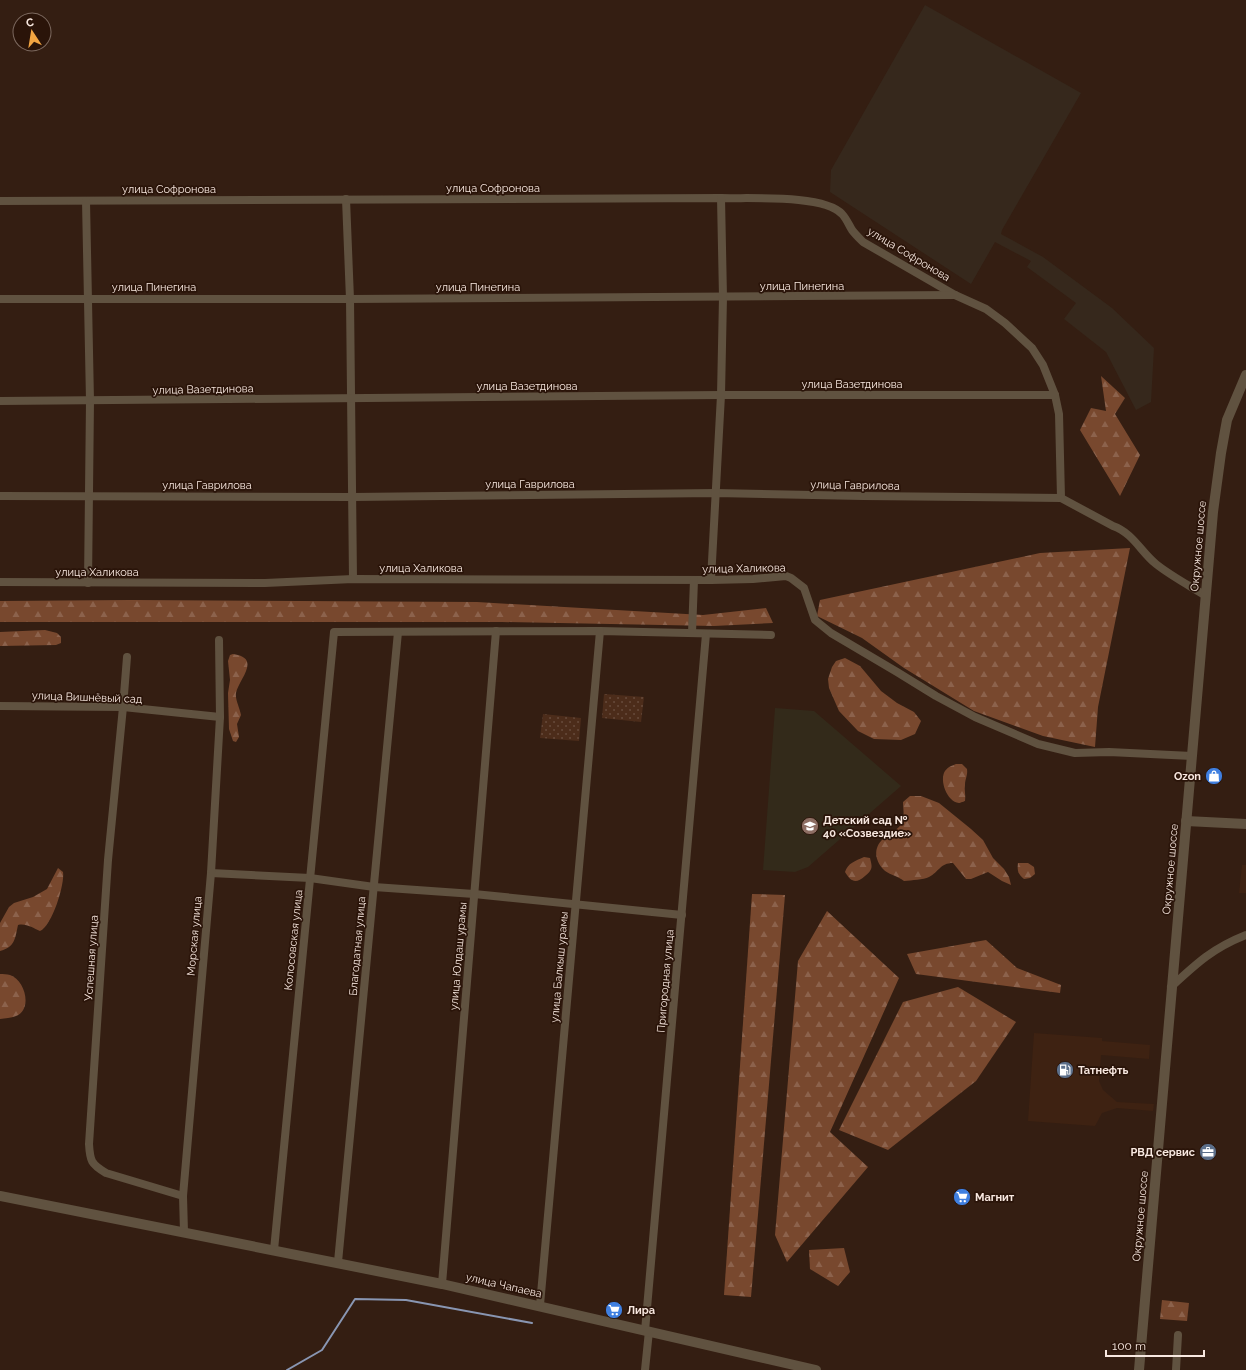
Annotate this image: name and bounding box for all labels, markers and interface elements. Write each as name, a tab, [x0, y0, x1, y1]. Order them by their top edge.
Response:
north arrow	[12, 12, 52, 52]
text: С	[25, 15, 36, 30]
street label: улица Софронова	[446, 182, 540, 195]
street label: улица Софронова	[122, 183, 216, 196]
street label: улица Софронова	[865, 225, 952, 284]
street label: улица Пинегина	[760, 280, 844, 293]
street label: улица Пинегина	[112, 281, 196, 294]
street label: улица Пинегина	[436, 281, 520, 294]
street label: улица Вазетдинова	[801, 378, 903, 391]
street label: улица Вазетдинова	[476, 380, 578, 393]
street label: улица Вазетдинова	[152, 382, 254, 397]
street label: улица Гаврилова	[485, 478, 575, 491]
street label: улица Гаврилова	[810, 478, 900, 493]
street label: улица Гаврилова	[162, 479, 252, 492]
street label: Окружное шоссе	[1188, 500, 1209, 592]
street label: улица Халикова	[702, 561, 786, 576]
street label: улица Халикова	[379, 562, 463, 575]
street label: улица Халикова	[55, 566, 139, 579]
street label: улица Вишнёвый сад	[32, 689, 143, 706]
shop icon: Ozon	[1204, 766, 1224, 786]
place label: Ozon	[1174, 770, 1201, 783]
place label: Детский сад № 40 «Созвездие»	[823, 814, 911, 840]
school or university icon: Детский сад № 40 «Созвездие»	[800, 816, 820, 836]
street label: Окружное шоссе	[1160, 823, 1181, 915]
street label: Колосовская улица	[282, 889, 305, 991]
street label: Морская улица	[185, 896, 204, 976]
street label: Благодатная улица	[347, 896, 368, 996]
street label: улица Юлдаш урамы	[447, 901, 470, 1011]
street label: улица Балкыш урамы	[548, 911, 571, 1023]
street label: Успешная улица	[82, 915, 101, 1001]
street label: Пригородная улица	[655, 929, 676, 1033]
fuel station icon: Татнефть	[1055, 1060, 1075, 1080]
place label: Татнефть	[1078, 1064, 1128, 1077]
office icon: РВД сервис	[1198, 1142, 1218, 1162]
place label: РВД сервис	[1131, 1146, 1195, 1159]
street label: Окружное шоссе	[1130, 1170, 1151, 1262]
supermarket icon: Магнит	[952, 1187, 972, 1207]
place label: Магнит	[975, 1191, 1015, 1204]
street label: улица Чапаева	[465, 1270, 543, 1301]
supermarket icon: Лира	[604, 1300, 624, 1320]
place label: Лира	[627, 1304, 655, 1317]
scale bar	[1106, 1332, 1204, 1358]
text: 100 m	[1112, 1339, 1146, 1353]

